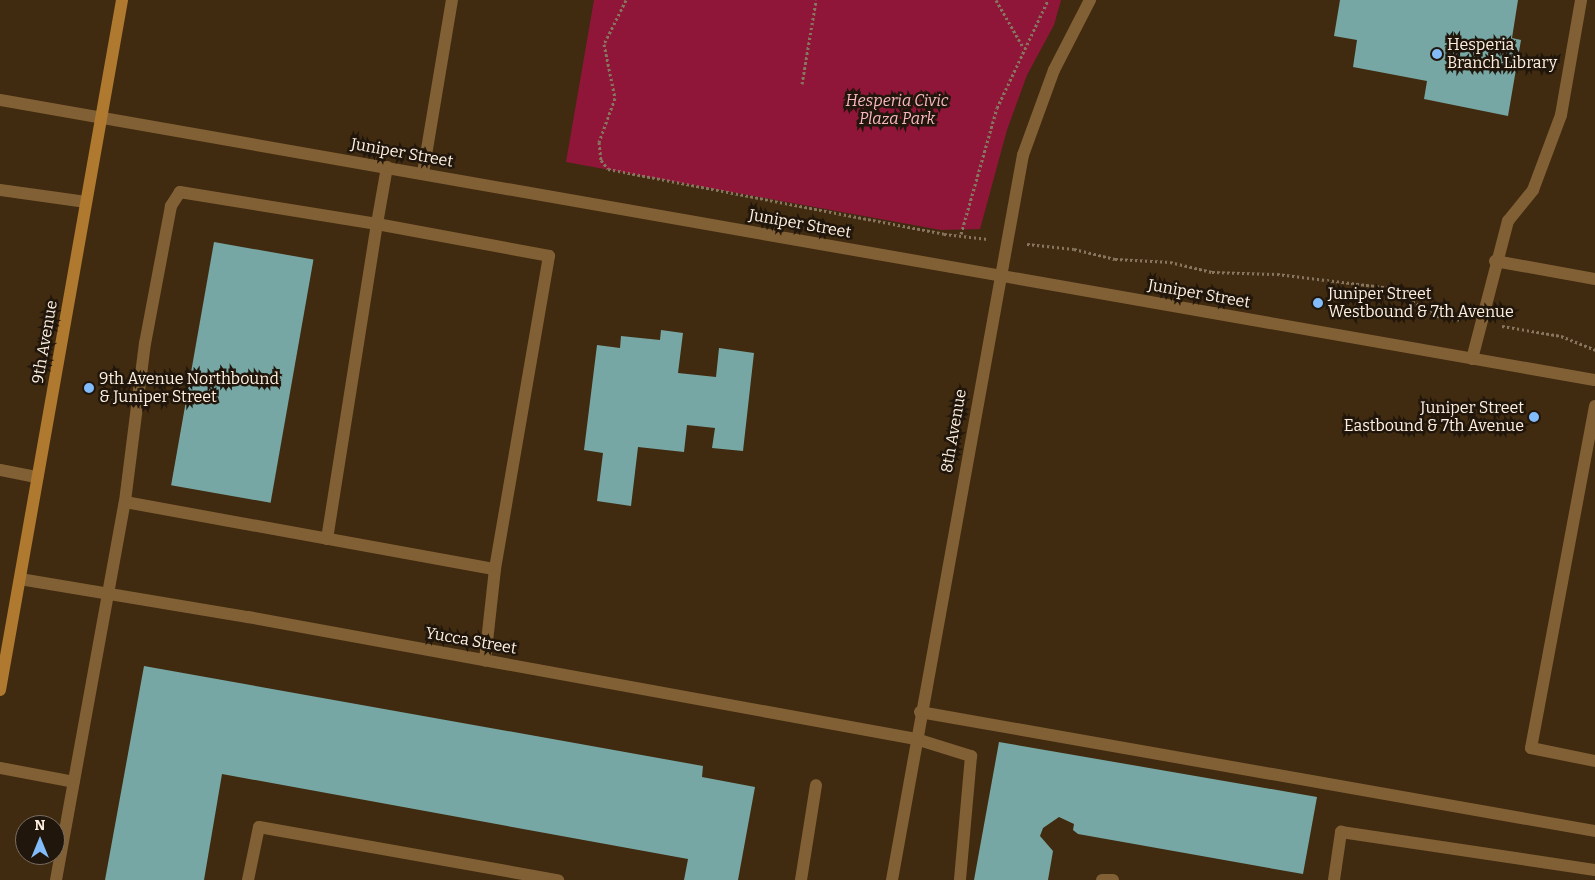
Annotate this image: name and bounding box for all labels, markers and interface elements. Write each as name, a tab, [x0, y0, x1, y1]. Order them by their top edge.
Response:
place label: Hesperia Branch Library	[1447, 35, 1557, 73]
marker: Hesperia Branch Library	[1431, 48, 1443, 60]
park label: Hesperia Civic Plaza Park	[846, 91, 948, 129]
street label: Juniper Street	[349, 135, 455, 171]
street label: Juniper Street	[747, 206, 853, 242]
street label: Juniper Street	[1146, 276, 1252, 312]
place label: Juniper Street Westbound & 7th Avenue	[1328, 284, 1514, 322]
marker: Juniper Street Westbound & 7th Avenue	[1312, 297, 1324, 309]
street label: 9th Avenue	[28, 299, 62, 385]
place label: 9th Avenue Northbound & Juniper Street	[99, 369, 279, 407]
marker: 9th Avenue Northbound & Juniper Street	[83, 382, 95, 394]
street label: 8th Avenue	[937, 388, 971, 474]
place label: Juniper Street Eastbound & 7th Avenue	[1344, 398, 1524, 436]
marker: Juniper Street Eastbound & 7th Avenue	[1528, 411, 1540, 423]
street label: Yucca Street	[424, 624, 518, 658]
north arrow	[15, 815, 65, 865]
text: N	[35, 817, 45, 834]

